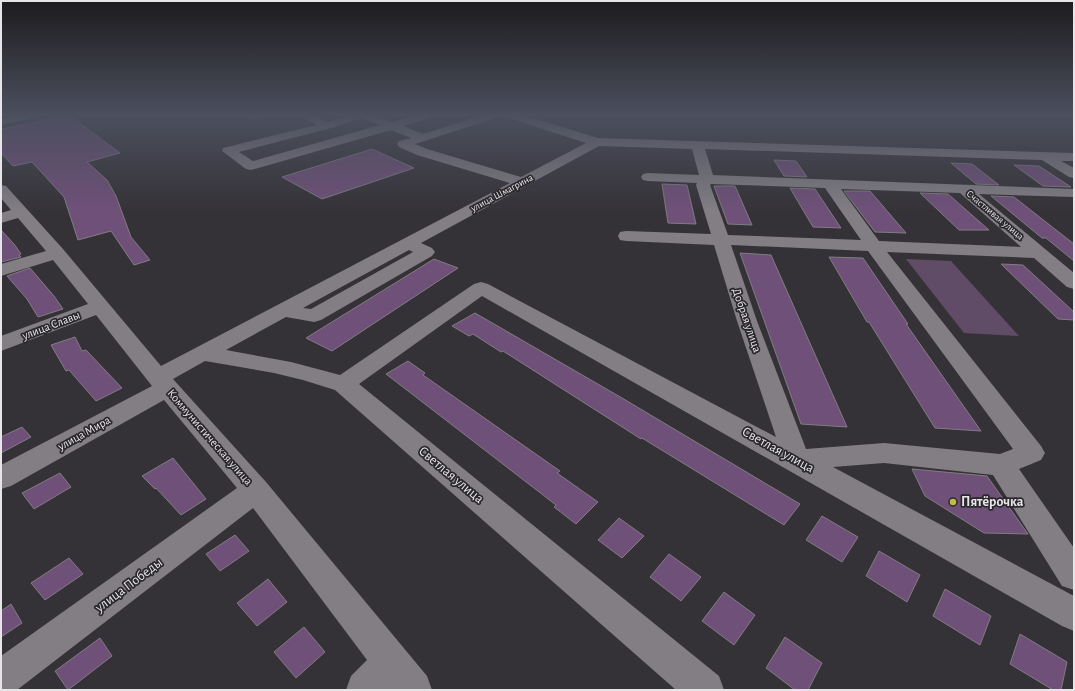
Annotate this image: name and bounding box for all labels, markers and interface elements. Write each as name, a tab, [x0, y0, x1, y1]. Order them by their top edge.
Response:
street label: улица Шмагрина	[468, 172, 535, 214]
street label: Счастливая улица	[965, 188, 1026, 242]
street label: Добрая улица	[729, 286, 764, 355]
street label: улица Славы	[19, 308, 82, 343]
street label: Коммунистическая улица	[164, 387, 255, 488]
street label: улица Мира	[55, 413, 113, 454]
street label: Светлая улица	[740, 424, 817, 476]
street label: Светлая улица	[416, 444, 487, 507]
place label: Пятёрочка	[961, 495, 1024, 509]
marker: Пятёрочка	[948, 497, 958, 507]
street label: улица Победы	[92, 555, 165, 615]

